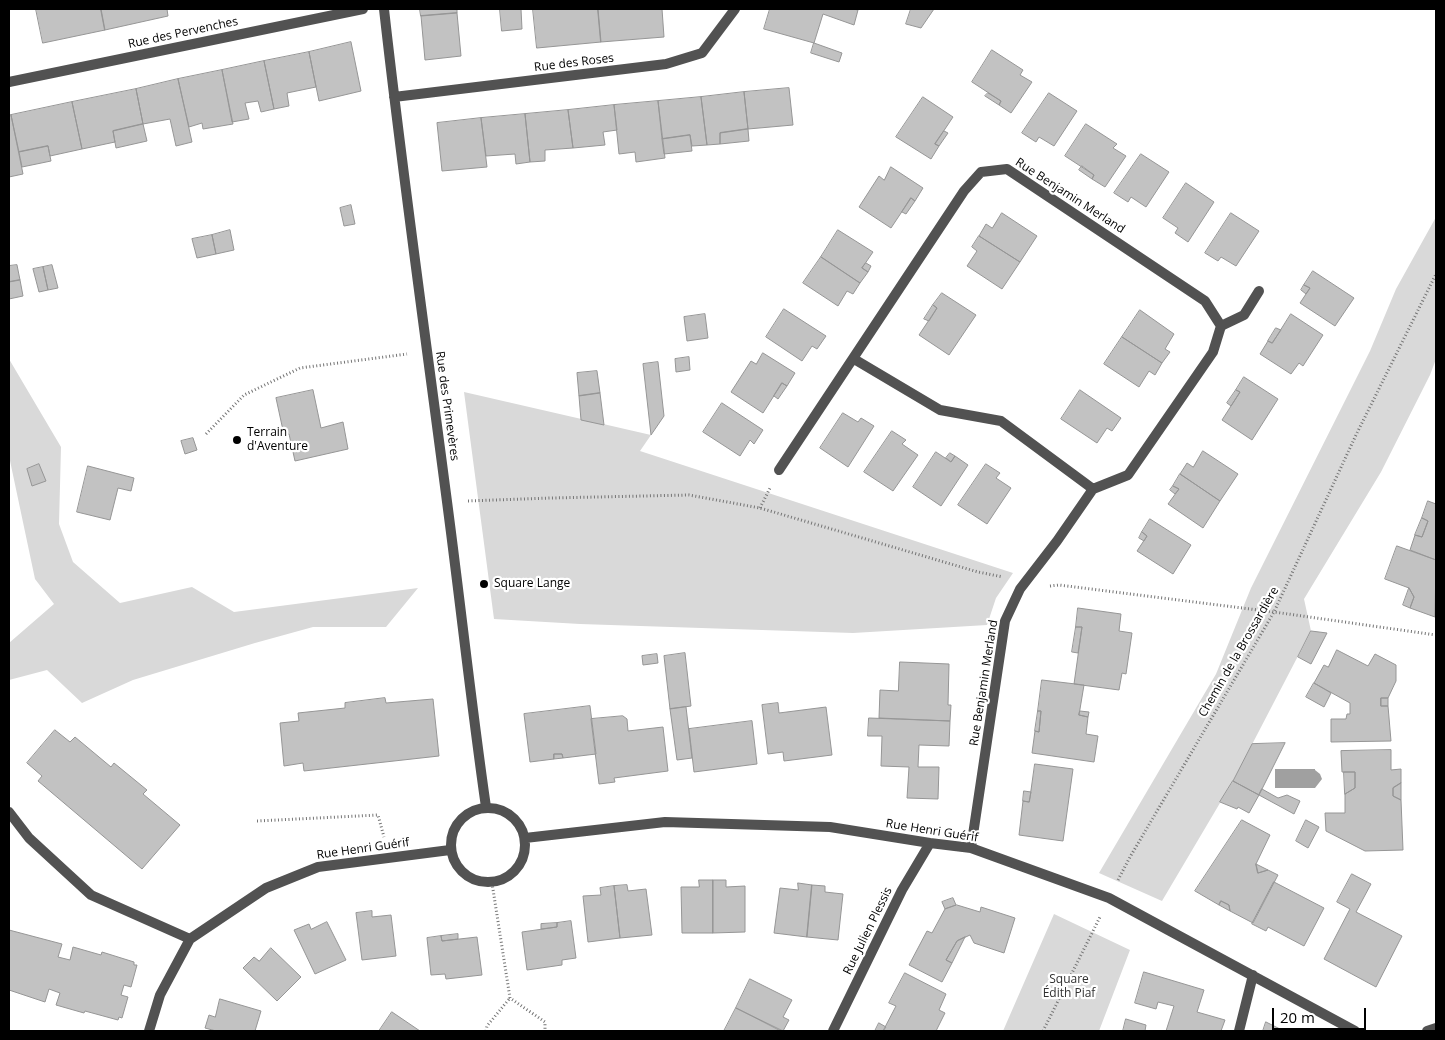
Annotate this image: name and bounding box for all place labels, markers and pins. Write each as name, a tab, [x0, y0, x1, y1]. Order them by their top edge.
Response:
place label: Terrain d'Aventure	[247, 426, 308, 454]
marker: Terrain d'Aventure	[231, 434, 243, 446]
place label: Square Lange	[494, 577, 570, 591]
marker: Square Lange	[478, 578, 490, 590]

